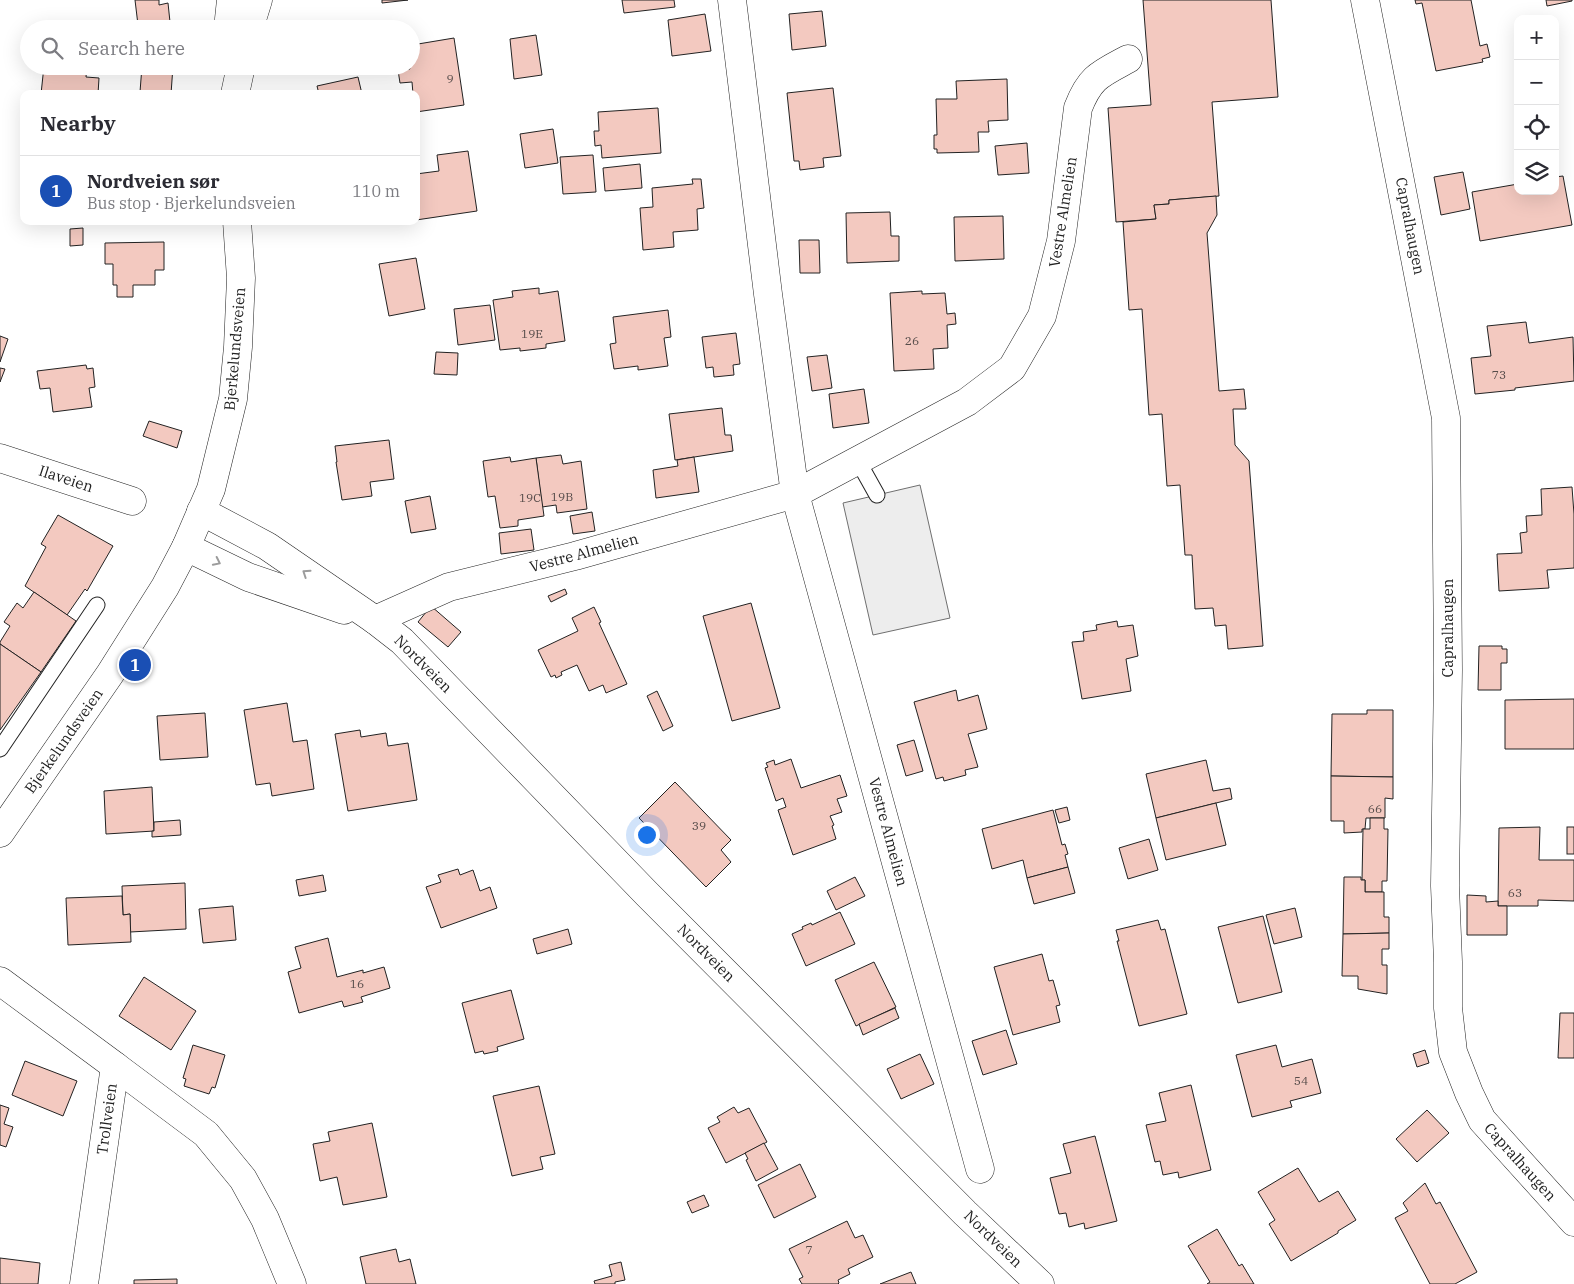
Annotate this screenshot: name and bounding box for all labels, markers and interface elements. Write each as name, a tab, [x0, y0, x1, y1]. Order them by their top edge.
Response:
map controls	[1514, 15, 1559, 195]
button: +	[1514, 15, 1559, 60]
search box	[20, 20, 420, 75]
icon: search	[38, 34, 66, 62]
text: Search here	[78, 36, 185, 60]
button: −	[1514, 60, 1559, 105]
house number: 9	[446, 71, 454, 86]
button: locate	[1514, 105, 1559, 150]
text: Nearby	[40, 109, 116, 137]
button: layers	[1514, 150, 1559, 195]
street label: Vestre Almelien	[1044, 155, 1081, 269]
text: Nordveien sør	[87, 169, 220, 193]
street label: Capralhaugen	[1392, 176, 1429, 277]
text: 1	[51, 181, 61, 201]
text: 110 m	[352, 181, 400, 201]
text: Bus stop · Bjerkelundsveien	[87, 193, 296, 213]
street label: Bjerkelundsveien	[220, 286, 249, 411]
house number: 19E	[521, 326, 543, 341]
house number: 26	[905, 333, 919, 348]
house number: 73	[1492, 367, 1506, 382]
street label: Ilaveien	[37, 461, 96, 496]
house number: 19B	[551, 489, 573, 504]
house number: 19C	[519, 490, 541, 505]
street label: Vestre Almelien	[527, 529, 641, 576]
one-way arrow	[212, 556, 221, 566]
one-way arrow	[302, 570, 312, 579]
street label: Capralhaugen	[1438, 578, 1457, 677]
street label: Nordveien	[390, 631, 457, 697]
pin: 1	[119, 646, 151, 684]
street label: Bjerkelundsveien	[20, 684, 107, 797]
street label: Vestre Almelien	[865, 775, 912, 889]
house number: 66	[1368, 801, 1382, 816]
house number: 39	[692, 818, 706, 833]
your location	[634, 822, 660, 848]
house number: 63	[1508, 885, 1522, 900]
street label: Nordveien	[673, 920, 740, 986]
house number: 16	[350, 976, 364, 991]
house number: 54	[1294, 1073, 1308, 1088]
street label: Trollveien	[92, 1082, 121, 1156]
street label: Capralhaugen	[1480, 1119, 1561, 1205]
street label: Nordveien	[960, 1206, 1027, 1271]
house number: 7	[805, 1242, 813, 1257]

